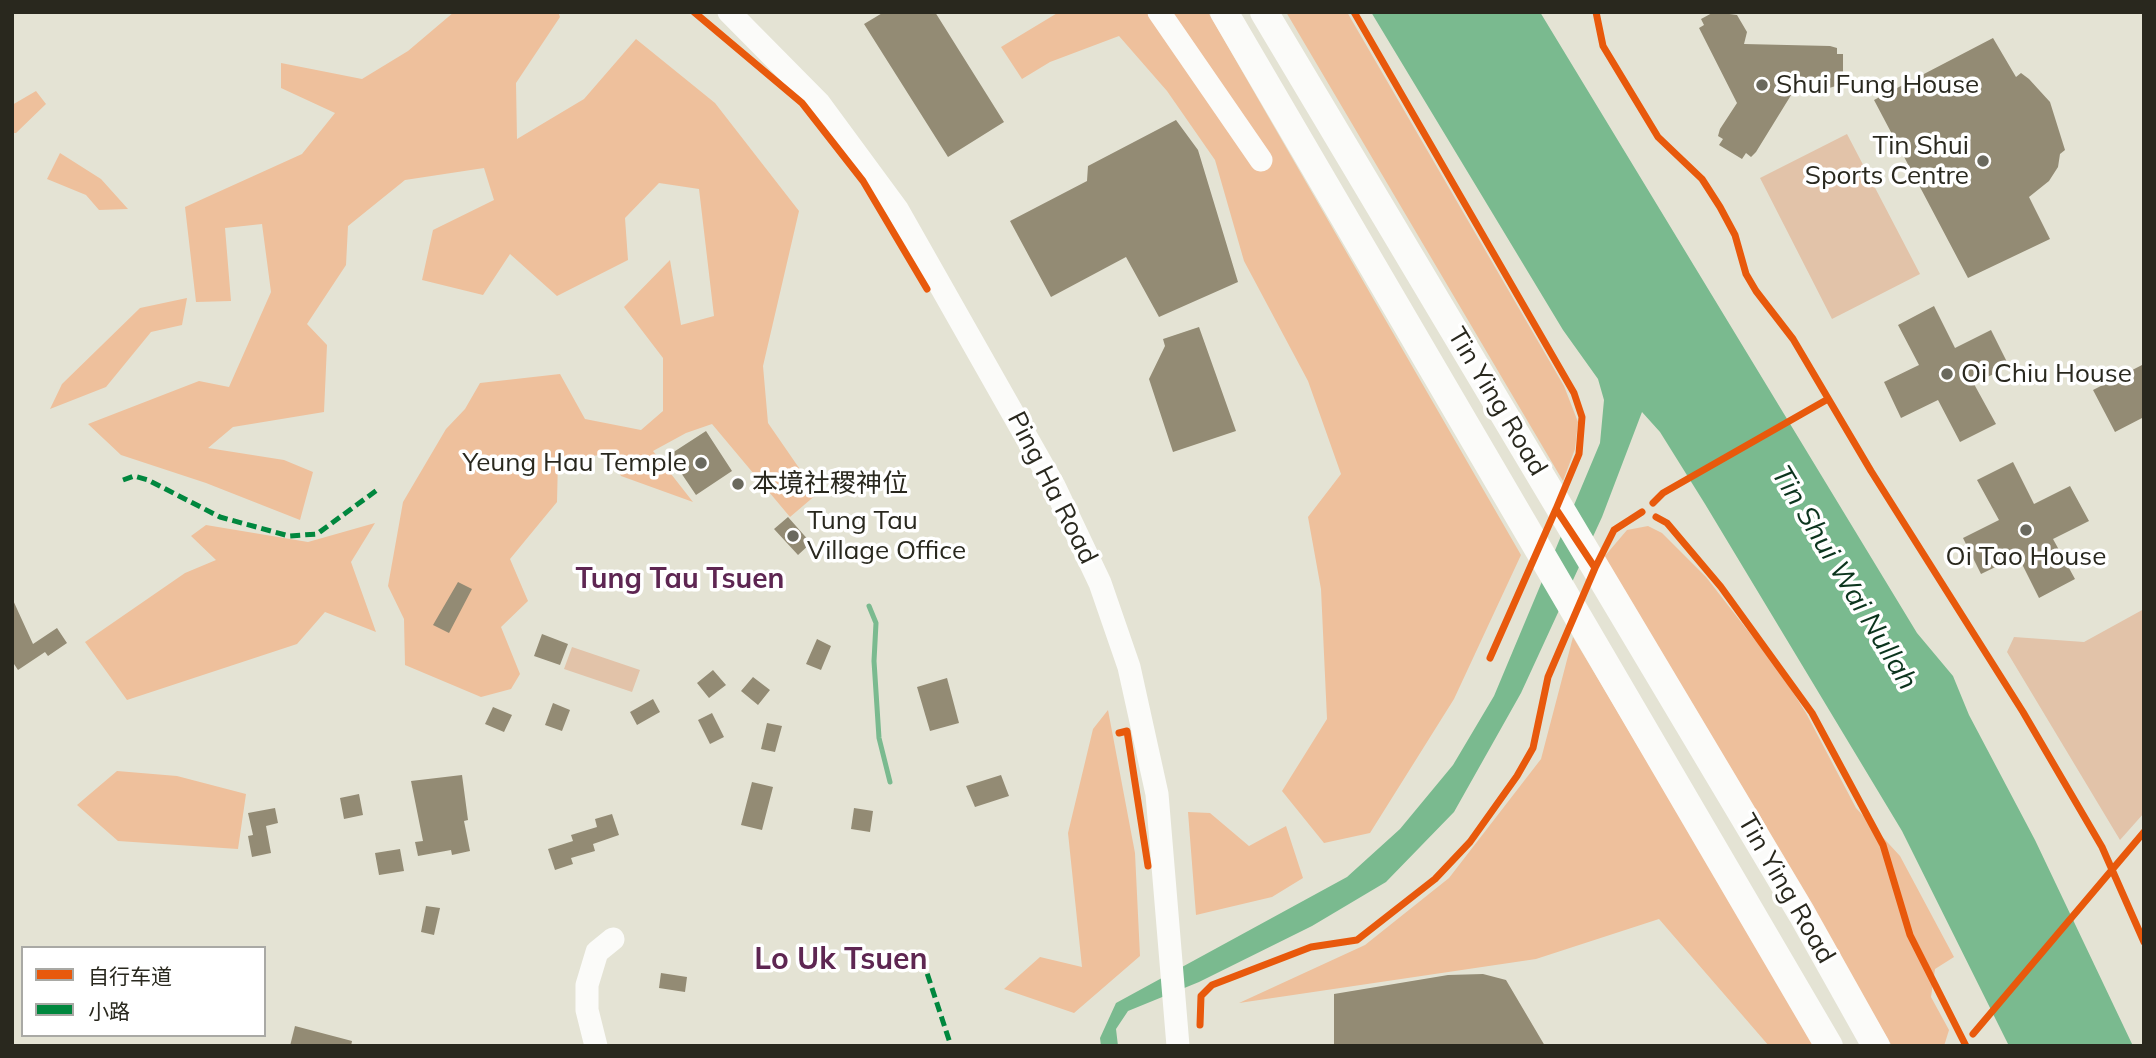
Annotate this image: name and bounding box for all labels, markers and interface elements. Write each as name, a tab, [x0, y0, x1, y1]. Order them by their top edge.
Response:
place label: Shui Fung House	[1776, 69, 1979, 101]
marker: Shui Fung House	[1754, 77, 1770, 93]
place label: Tin Shui Sports Centre	[1805, 130, 1969, 192]
marker: Tin Shui Sports Centre	[1975, 153, 1991, 169]
street label: Tin Ying Road	[1441, 322, 1553, 482]
place label: Oi Chiu House	[1961, 358, 2132, 390]
marker: Oi Chiu House	[1939, 366, 1955, 382]
street label: Ping Ha Road	[1000, 407, 1104, 569]
place label: Yeung Hau Temple	[462, 447, 687, 479]
marker: Yeung Hau Temple	[693, 455, 709, 471]
water label: Tin Shui Wai Nullah	[1764, 460, 1924, 696]
place label: 本境社稷神位	[752, 468, 908, 500]
marker: 本境社稷神位	[730, 476, 746, 492]
place label: Tung Tau Village Office	[807, 505, 966, 566]
marker: Oi Tao House	[2018, 522, 2034, 538]
marker: Tung Tau Village Office	[785, 528, 801, 544]
place label: Oi Tao House	[1946, 541, 2106, 573]
district label: Tung Tau Tsuen	[576, 563, 784, 597]
street label: Tin Ying Road	[1731, 809, 1841, 969]
district label: Lo Uk Tsuen	[754, 942, 928, 978]
legend	[21, 946, 266, 1037]
text: 自行车道	[88, 963, 172, 989]
text: 小路	[88, 998, 130, 1024]

